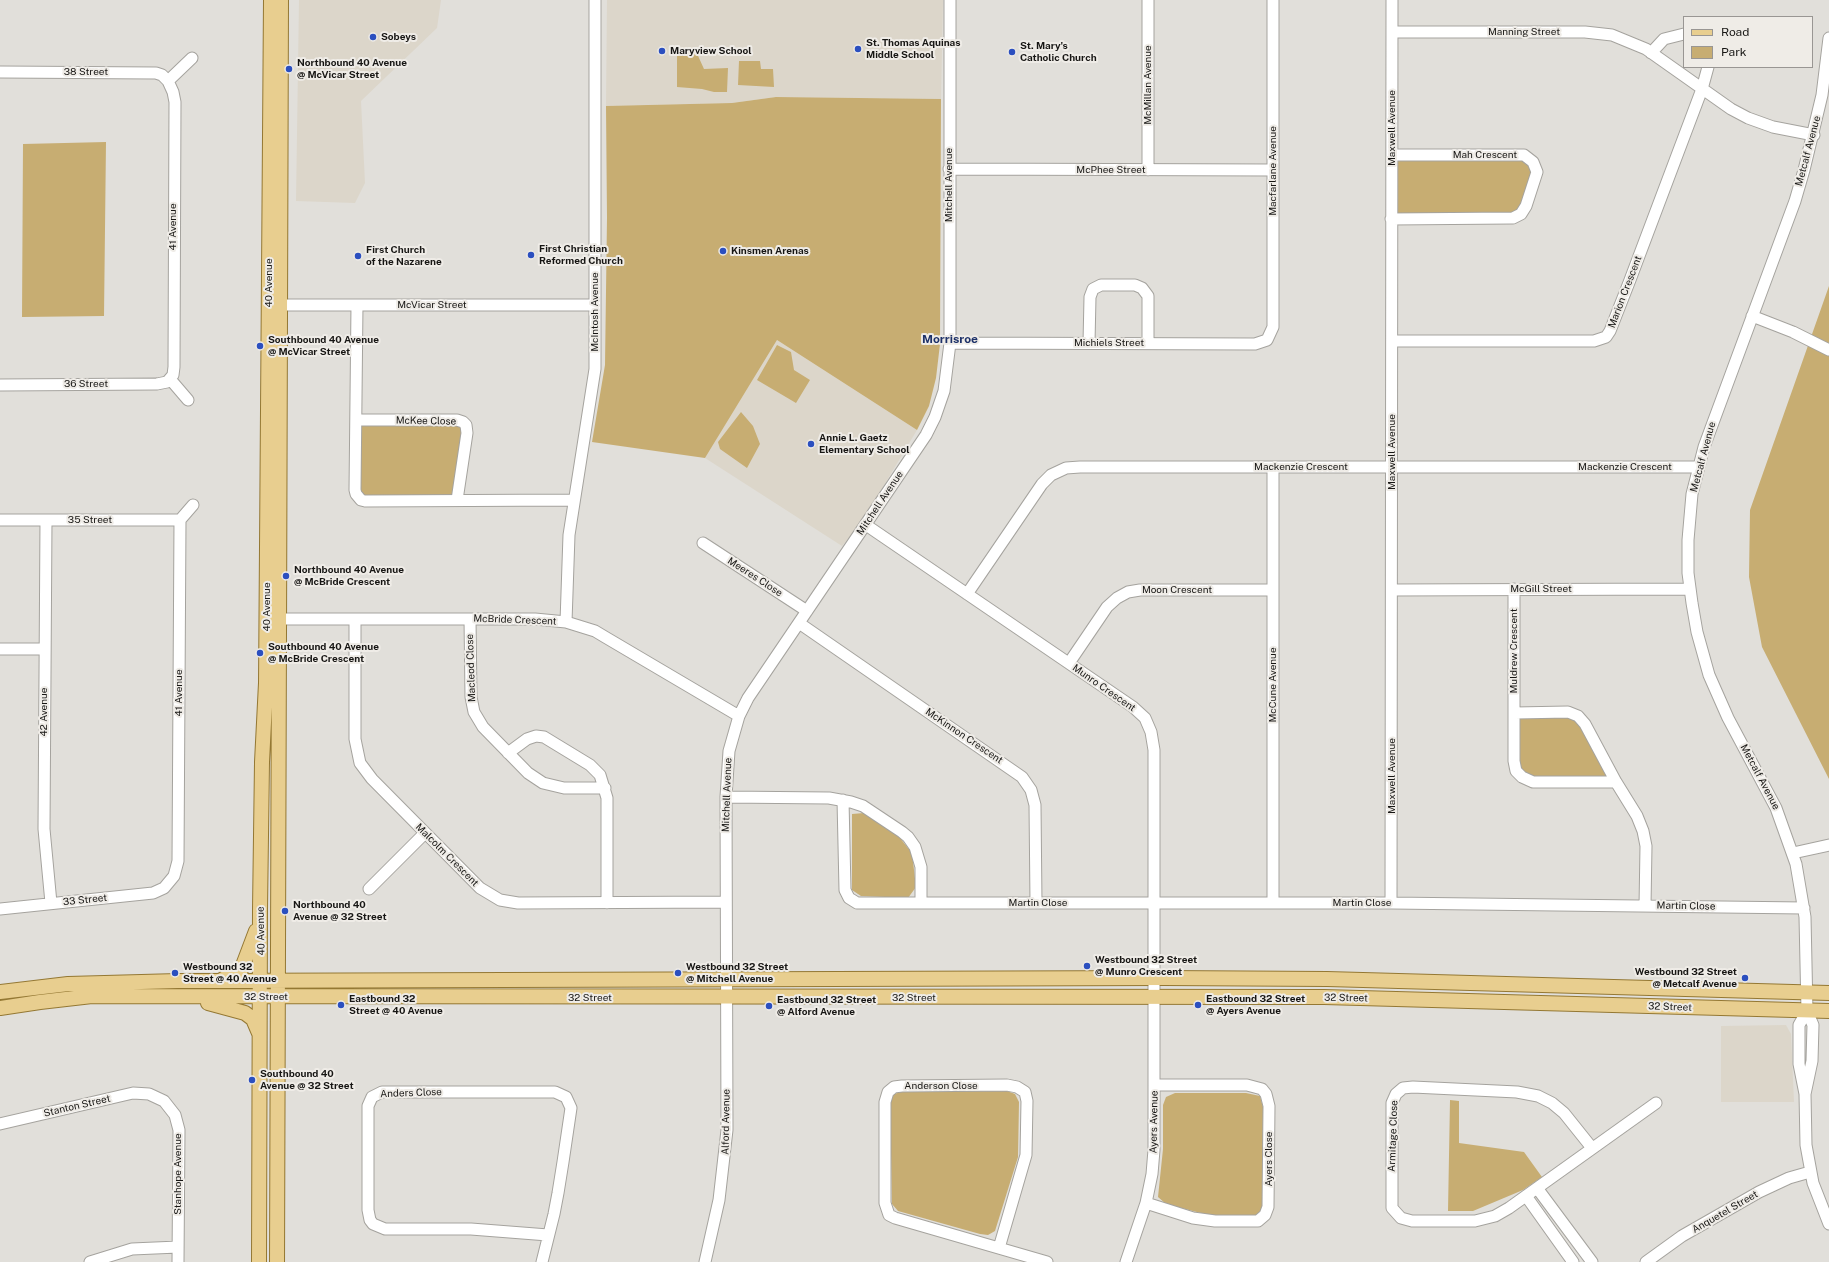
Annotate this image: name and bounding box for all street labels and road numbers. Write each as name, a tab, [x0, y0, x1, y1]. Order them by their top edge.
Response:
street label: Manning Street	[1488, 26, 1560, 38]
street label: McMillan Avenue	[1142, 45, 1154, 125]
street label: 38 Street	[64, 66, 108, 78]
street label: Maxwell Avenue	[1386, 90, 1398, 166]
street label: Metcalf Avenue	[1793, 114, 1823, 188]
street label: Macfarlane Avenue	[1267, 126, 1279, 216]
street label: Mitchell Avenue	[943, 148, 955, 222]
street label: Mah Crescent	[1453, 149, 1517, 161]
street label: McPhee Street	[1076, 164, 1146, 176]
street label: 41 Avenue	[167, 203, 179, 251]
street label: Marion Crescent	[1606, 254, 1644, 330]
street label: 40 Avenue	[263, 258, 275, 308]
street label: McIntosh Avenue	[589, 272, 601, 352]
street label: McVicar Street	[397, 299, 467, 311]
street label: Michiels Street	[1074, 337, 1144, 349]
street label: 36 Street	[64, 378, 108, 390]
street label: McKee Close	[396, 414, 456, 428]
street label: Maxwell Avenue	[1386, 414, 1398, 490]
street label: Metcalf Avenue	[1688, 420, 1718, 494]
street label: Mackenzie Crescent	[1254, 461, 1348, 473]
street label: Mackenzie Crescent	[1578, 461, 1672, 473]
street label: Mitchell Avenue	[854, 469, 906, 537]
street label: 35 Street	[68, 514, 112, 526]
street label: Meeres Close	[725, 555, 785, 599]
street label: 40 Avenue	[261, 582, 273, 632]
street label: McGill Street	[1510, 583, 1572, 595]
street label: Moon Crescent	[1142, 584, 1212, 596]
street label: Muldrew Crescent	[1508, 608, 1520, 694]
street label: McBride Crescent	[473, 613, 557, 627]
street label: Macleod Close	[464, 634, 478, 702]
street label: McCune Avenue	[1267, 647, 1279, 723]
street label: Munro Crescent	[1070, 662, 1138, 714]
street label: 41 Avenue	[173, 669, 185, 717]
street label: 42 Avenue	[38, 687, 50, 737]
street label: McKinnon Crescent	[923, 706, 1005, 766]
street label: Maxwell Avenue	[1386, 738, 1398, 814]
street label: Metcalf Avenue	[1738, 742, 1782, 812]
street label: Mitchell Avenue	[720, 758, 734, 832]
street label: Malcolm Crescent	[413, 821, 481, 889]
street label: 33 Street	[62, 892, 108, 908]
street label: Martin Close	[1009, 897, 1067, 909]
street label: Martin Close	[1333, 897, 1391, 909]
street label: Martin Close	[1657, 899, 1715, 913]
street label: 40 Avenue	[255, 906, 267, 956]
street label: 32 Street	[244, 991, 288, 1003]
street label: 32 Street	[568, 992, 612, 1004]
street label: 32 Street	[892, 992, 936, 1004]
street label: 32 Street	[1324, 992, 1368, 1004]
street label: 32 Street	[1648, 1000, 1692, 1014]
street label: Anderson Close	[904, 1080, 978, 1092]
street label: Anders Close	[380, 1086, 442, 1100]
street label: Alford Avenue	[719, 1089, 733, 1155]
street label: Ayers Avenue	[1147, 1090, 1161, 1154]
street label: Stanton Street	[42, 1092, 112, 1120]
street label: Armitage Close	[1386, 1100, 1400, 1172]
street label: Ayers Close	[1263, 1132, 1275, 1186]
street label: Stanhope Avenue	[172, 1133, 184, 1215]
street label: Anquetel Street	[1690, 1188, 1760, 1236]

